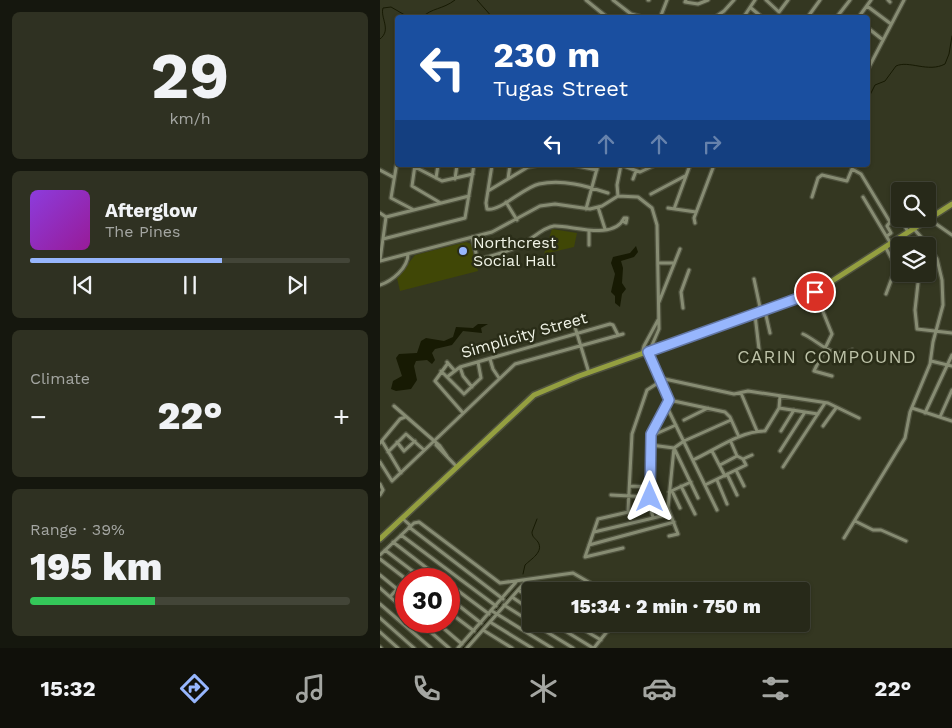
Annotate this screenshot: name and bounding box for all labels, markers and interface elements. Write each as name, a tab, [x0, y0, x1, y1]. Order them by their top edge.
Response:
text: 230 m	[493, 34, 600, 76]
icon: left	[410, 35, 475, 100]
text: 29	[151, 38, 229, 114]
text: Tugas Street	[493, 76, 628, 101]
text: km/h	[169, 109, 211, 128]
icon: left	[539, 130, 567, 158]
icon: ahead	[592, 130, 620, 158]
icon: ahead	[645, 130, 673, 158]
icon: right	[698, 130, 726, 158]
map controls	[891, 182, 936, 282]
button: search	[891, 182, 936, 227]
text: Afterglow	[105, 199, 197, 222]
text: The Pines	[105, 222, 181, 241]
place label: Northcrest Social Hall	[473, 233, 557, 270]
button: layers	[891, 237, 936, 282]
marker: Northcrest Social Hall	[457, 245, 469, 257]
icon: previous	[69, 271, 97, 299]
icon: pause	[176, 271, 204, 299]
icon: next	[283, 271, 311, 299]
pin	[794, 271, 836, 313]
icon: arrive	[801, 278, 829, 306]
street label: Simplicity Street	[459, 308, 590, 362]
district label: CARIN COMPOUND	[737, 346, 917, 367]
text: Climate	[30, 369, 90, 388]
text: 22°	[158, 394, 222, 438]
text: −	[30, 400, 47, 433]
text: +	[333, 400, 350, 433]
position arrow	[623, 470, 675, 522]
text: Range · 39%	[30, 520, 125, 539]
text: 195 km	[30, 545, 162, 589]
speed limit sign: 30	[395, 568, 460, 633]
text: 15:34 · 2 min · 750 m	[571, 595, 761, 618]
icon: directions	[177, 671, 212, 706]
icon: music	[293, 671, 328, 706]
icon: phone	[409, 671, 444, 706]
icon: climate	[526, 671, 561, 706]
icon: car	[642, 671, 677, 706]
icon: filters	[758, 671, 793, 706]
text: 15:32	[41, 676, 96, 701]
text: 22°	[874, 676, 911, 701]

